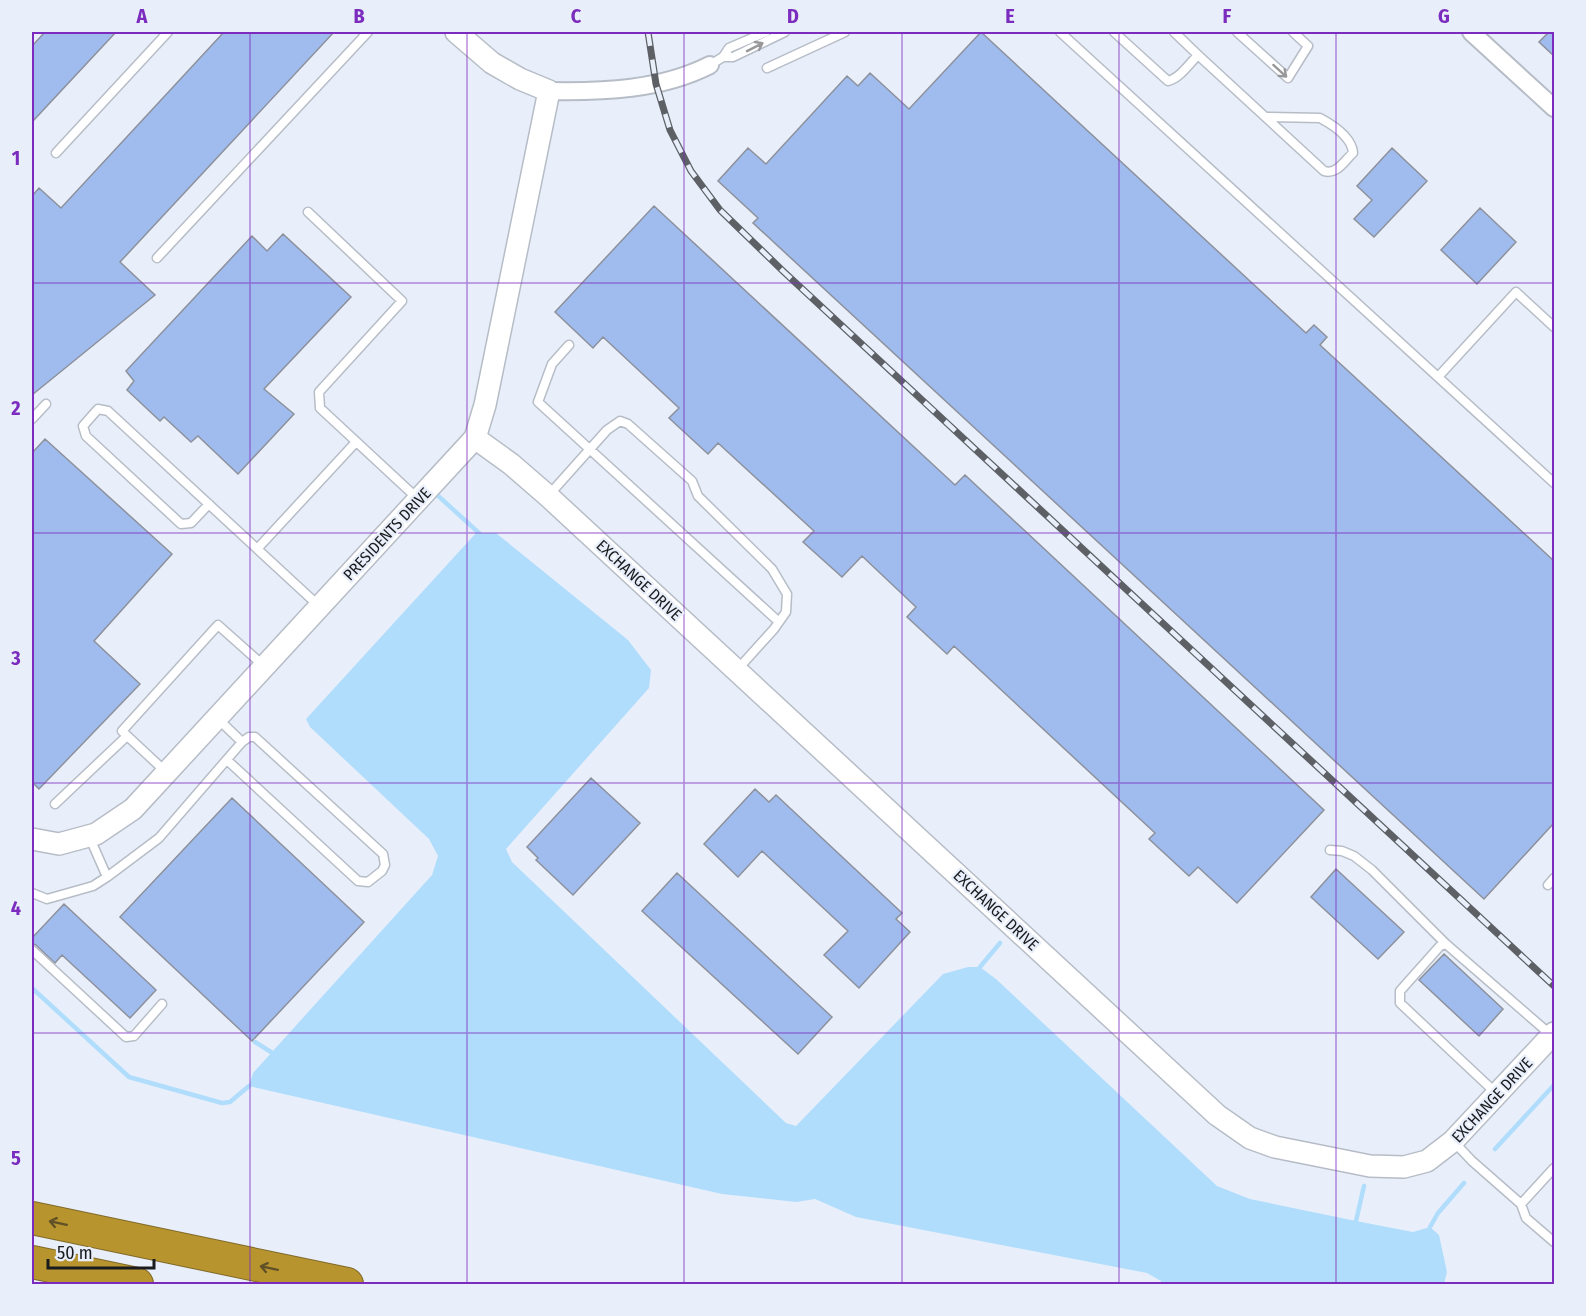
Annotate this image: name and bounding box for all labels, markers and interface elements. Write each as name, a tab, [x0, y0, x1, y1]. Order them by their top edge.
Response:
text: A	[136, 4, 149, 28]
text: B	[353, 4, 365, 28]
text: C	[571, 4, 582, 28]
text: D	[787, 4, 799, 28]
text: E	[1005, 4, 1015, 28]
text: F	[1223, 4, 1232, 28]
text: G	[1438, 4, 1450, 28]
one-way arrow	[745, 40, 763, 52]
one-way arrow	[1273, 64, 1288, 78]
text: 1	[12, 146, 20, 170]
text: 2	[10, 396, 21, 420]
street label: PRESIDENTS DRIVE	[339, 484, 435, 584]
street label: EXCHANGE DRIVE	[593, 536, 685, 624]
text: 3	[10, 646, 21, 670]
street label: EXCHANGE DRIVE	[950, 866, 1042, 954]
text: 4	[11, 896, 21, 920]
street label: EXCHANGE DRIVE	[1448, 1054, 1536, 1146]
text: 5	[11, 1146, 21, 1170]
one-way arrow	[48, 1217, 67, 1229]
scale bar	[48, 1232, 154, 1270]
text: 50 m	[57, 1242, 93, 1264]
one-way arrow	[260, 1262, 279, 1273]

